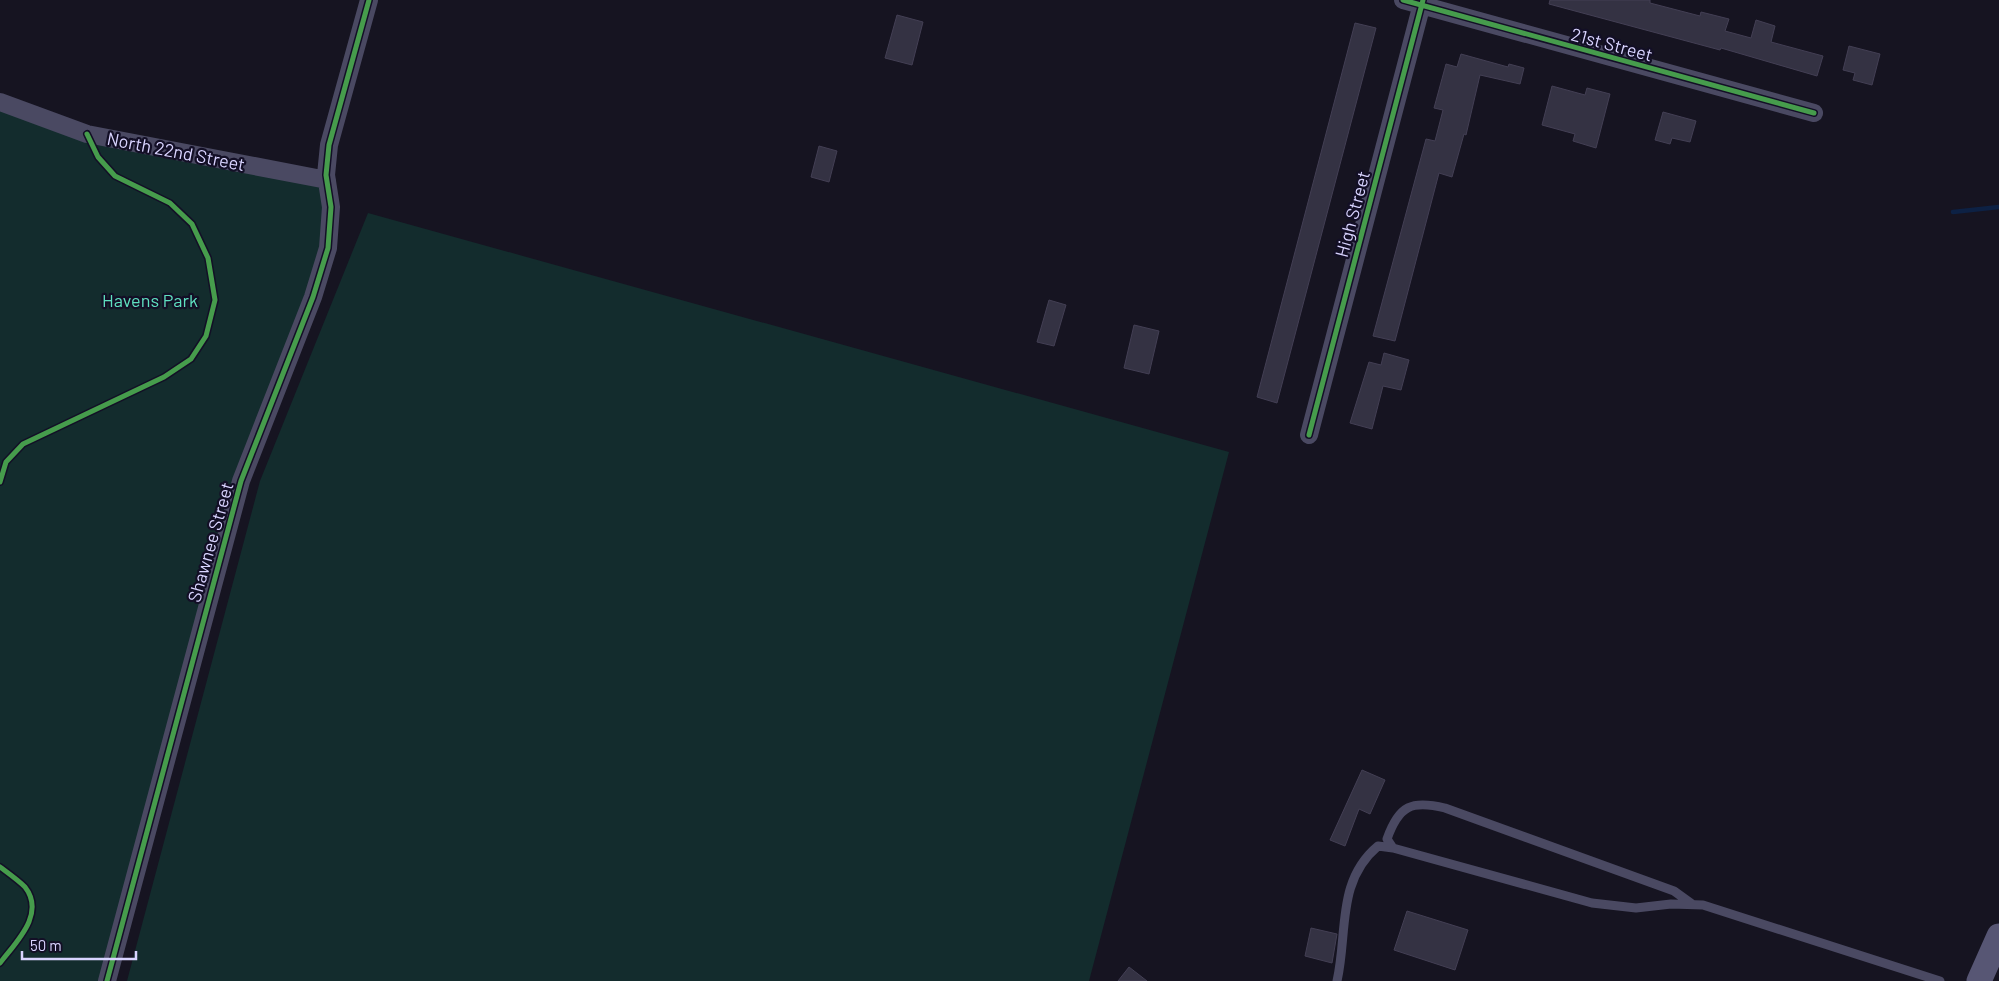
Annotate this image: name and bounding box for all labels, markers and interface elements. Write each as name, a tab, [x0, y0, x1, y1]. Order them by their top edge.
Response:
street label: 21st Street	[1569, 23, 1655, 65]
street label: North 22nd Street	[105, 127, 247, 175]
street label: High Street	[1330, 168, 1374, 260]
park label: Havens Park	[102, 289, 198, 311]
street label: Shawnee Street	[182, 479, 238, 605]
scale bar	[22, 928, 136, 960]
text: 50 m	[30, 936, 62, 954]

